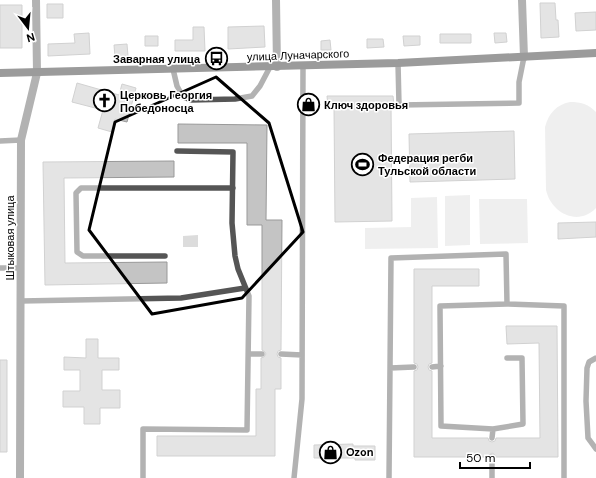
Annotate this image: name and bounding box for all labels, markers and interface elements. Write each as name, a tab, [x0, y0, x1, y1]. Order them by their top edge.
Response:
north arrow	[8, 8, 48, 48]
text: N	[25, 30, 37, 45]
bus stop icon: Заварная улица	[203, 46, 229, 72]
street label: улица Луначарского	[247, 46, 349, 64]
place label: Заварная улица	[113, 52, 201, 66]
church icon: Церковь Георгия Победоносца	[92, 88, 118, 114]
place label: Церковь Георгия Победоносца	[120, 88, 212, 115]
shop icon: Ключ здоровья	[295, 92, 321, 118]
place label: Ключ здоровья	[324, 98, 408, 112]
sports icon: Федерация регби Тульской области	[350, 151, 376, 177]
place label: Федерация регби Тульской области	[378, 151, 476, 178]
street label: Штыковая улица	[3, 195, 17, 281]
shop icon: Ozon	[317, 439, 343, 465]
scale bar	[460, 444, 530, 470]
place label: Ozon	[346, 445, 374, 459]
text: 50 m	[466, 450, 495, 466]

